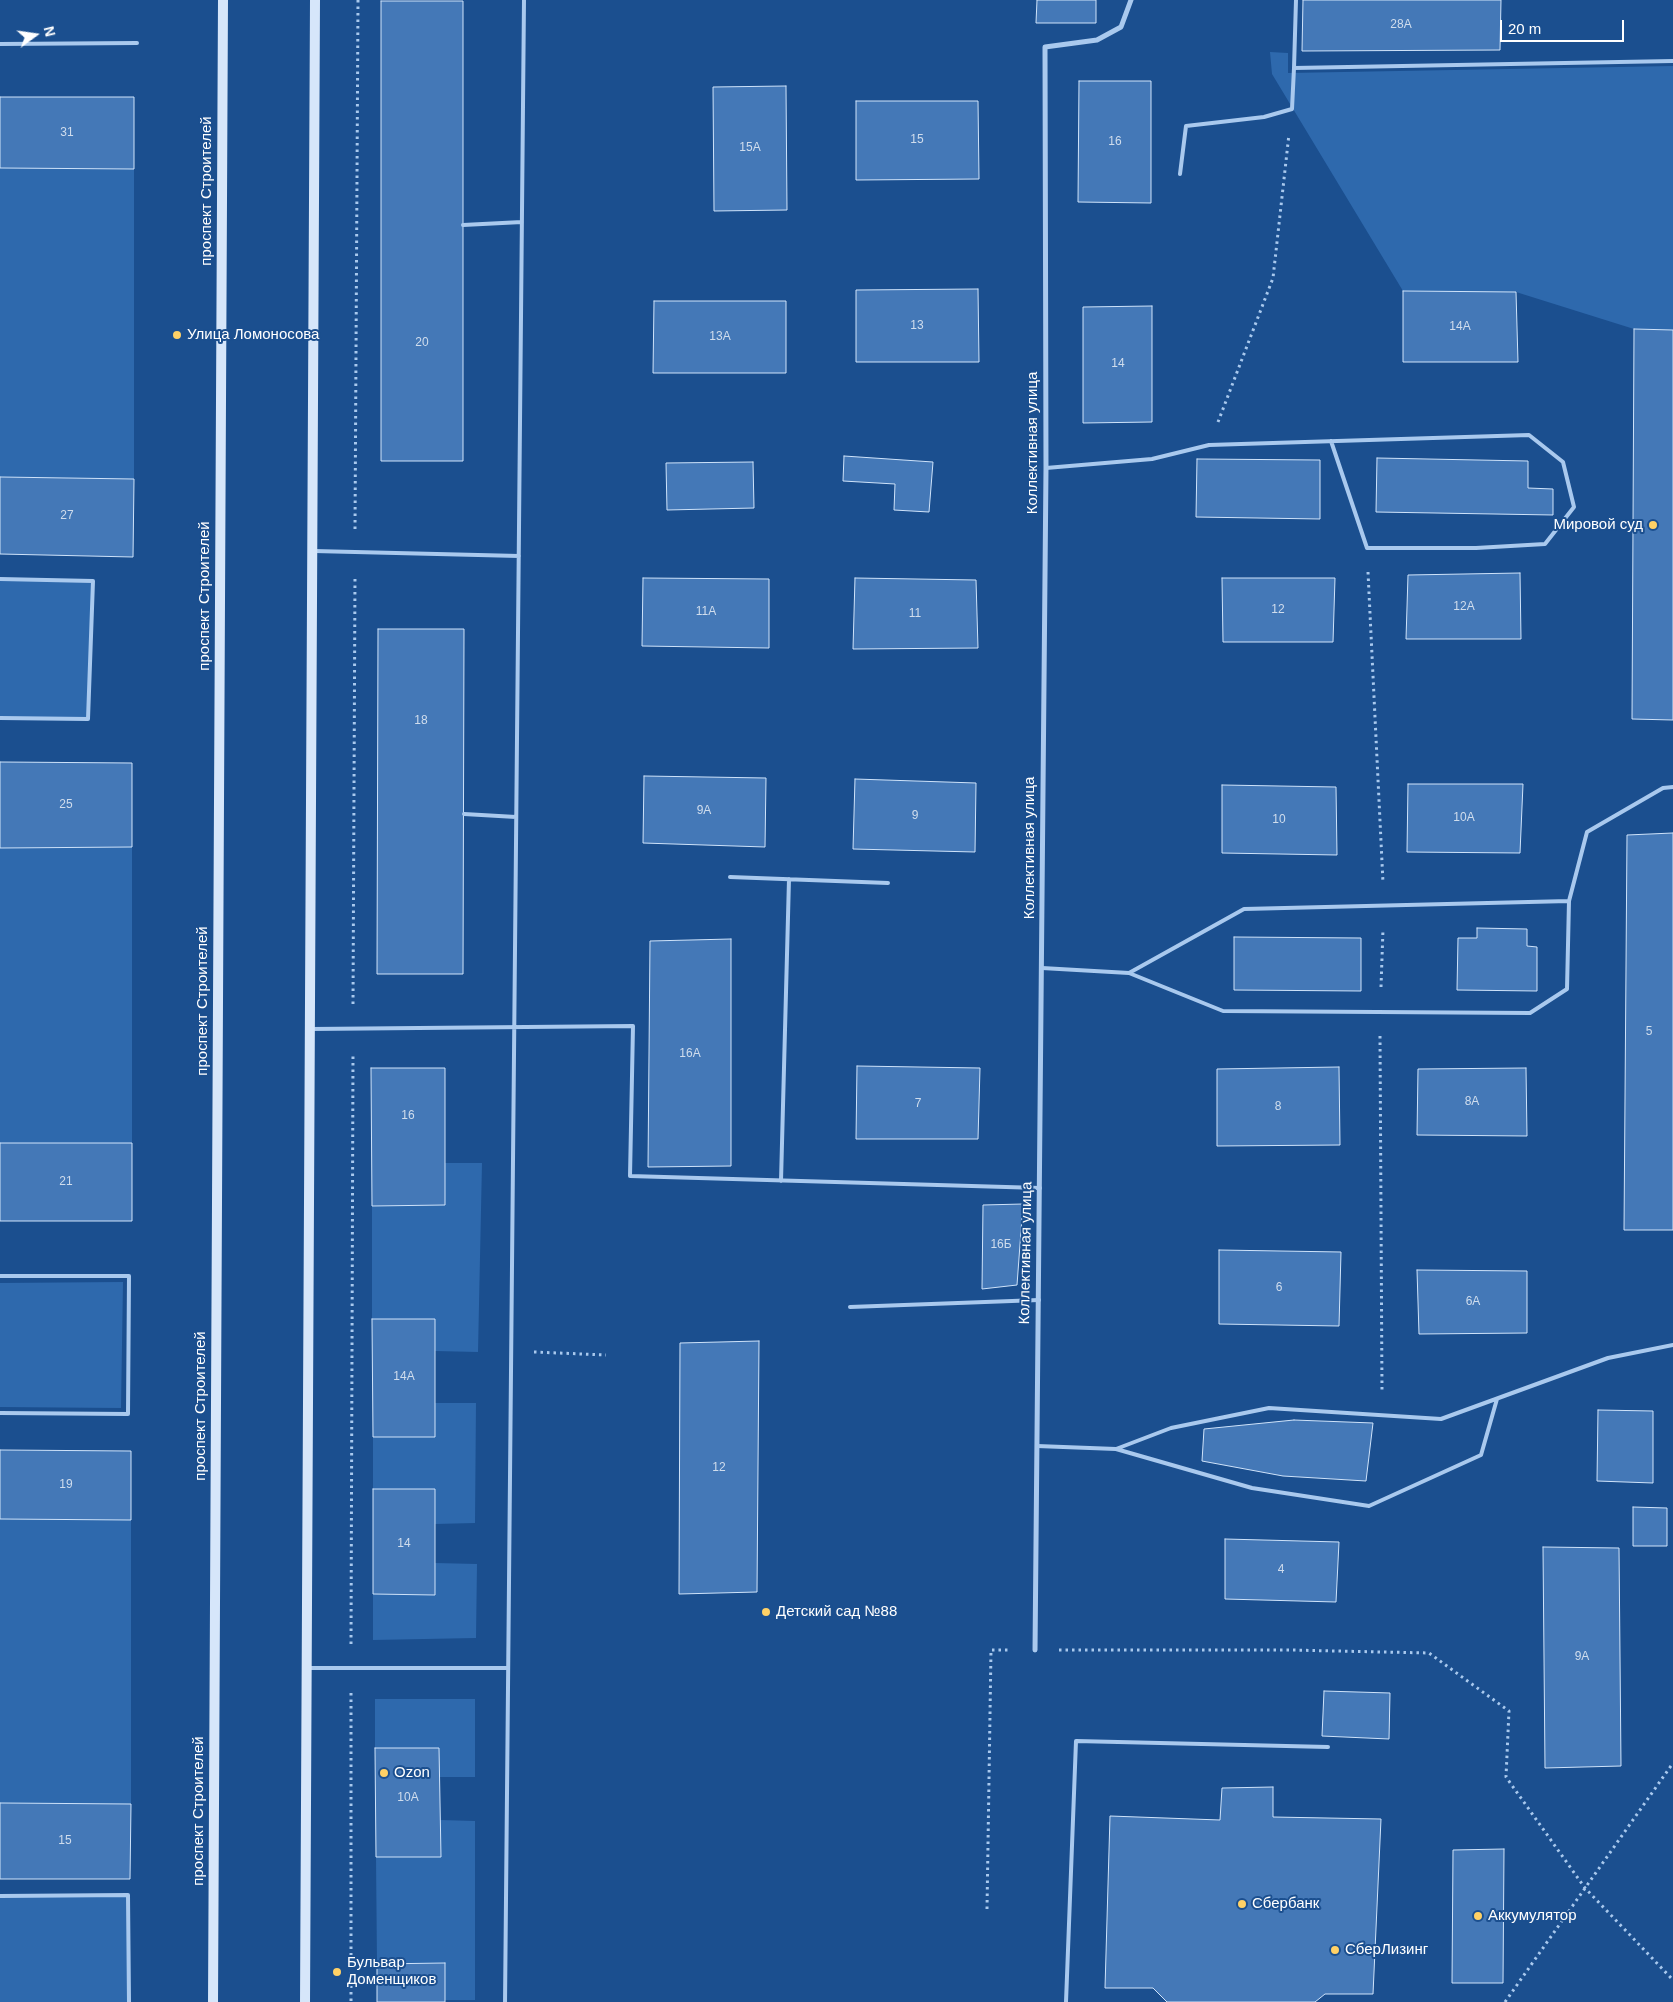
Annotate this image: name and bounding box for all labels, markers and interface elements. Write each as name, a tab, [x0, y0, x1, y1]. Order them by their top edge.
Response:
north arrow	[10, 10, 60, 60]
scale bar	[1503, 10, 1627, 42]
house number: 28А	[1390, 18, 1412, 32]
text: 20 m	[1508, 20, 1541, 37]
text: N	[41, 25, 59, 38]
street label: проспект Строителей	[198, 116, 216, 266]
house number: 31	[60, 126, 74, 140]
house number: 15	[910, 133, 924, 147]
house number: 16	[1108, 135, 1122, 149]
house number: 15А	[739, 141, 761, 155]
house number: 13	[910, 319, 924, 333]
house number: 14А	[1449, 320, 1471, 334]
place label: Улица Ломоносова	[187, 326, 319, 344]
marker: Улица Ломоносова	[171, 329, 183, 341]
house number: 13А	[709, 330, 731, 344]
house number: 20	[415, 336, 429, 350]
house number: 14	[1111, 357, 1125, 371]
street label: Коллективная улица	[1024, 372, 1042, 514]
house number: 27	[60, 509, 74, 523]
place label: Мировой суд	[1553, 516, 1643, 534]
marker: Мировой суд	[1647, 519, 1659, 531]
street label: проспект Строителей	[196, 521, 214, 671]
house number: 12А	[1453, 600, 1475, 614]
house number: 12	[1271, 603, 1285, 617]
house number: 11А	[696, 605, 716, 619]
house number: 11	[909, 607, 921, 621]
house number: 18	[414, 714, 428, 728]
street label: Коллективная улица	[1021, 777, 1039, 919]
house number: 25	[59, 798, 73, 812]
house number: 9А	[697, 804, 711, 818]
house number: 9	[912, 809, 918, 823]
house number: 10А	[1453, 811, 1475, 825]
house number: 10	[1272, 813, 1286, 827]
street label: проспект Строителей	[194, 926, 212, 1076]
house number: 5	[1646, 1025, 1652, 1039]
house number: 16А	[679, 1047, 701, 1061]
house number: 8А	[1465, 1095, 1479, 1109]
house number: 7	[915, 1097, 921, 1111]
house number: 8	[1275, 1100, 1281, 1114]
house number: 16	[401, 1109, 415, 1123]
house number: 21	[59, 1175, 73, 1189]
street label: Коллективная улица	[1016, 1182, 1036, 1324]
house number: 16Б	[990, 1238, 1012, 1252]
house number: 6	[1276, 1281, 1282, 1295]
house number: 6А	[1466, 1295, 1480, 1309]
street label: проспект Строителей	[192, 1331, 210, 1481]
house number: 14А	[393, 1370, 415, 1384]
house number: 12	[712, 1461, 726, 1475]
house number: 19	[59, 1478, 73, 1492]
house number: 14	[397, 1537, 411, 1551]
house number: 4	[1278, 1563, 1284, 1577]
place label: Детский сад №88	[776, 1603, 897, 1621]
marker: Детский сад №88	[760, 1606, 772, 1618]
house number: 9А	[1575, 1650, 1589, 1664]
street label: проспект Строителей	[190, 1736, 208, 1886]
place label: Ozon	[394, 1764, 430, 1782]
marker: Ozon	[378, 1767, 390, 1779]
house number: 10А	[397, 1791, 419, 1805]
house number: 15	[58, 1834, 72, 1848]
place label: Сбербанк	[1252, 1895, 1319, 1913]
marker: Сбербанк	[1236, 1898, 1248, 1910]
place label: Аккумулятор	[1488, 1907, 1577, 1925]
marker: Аккумулятор	[1472, 1910, 1484, 1922]
place label: СберЛизинг	[1345, 1941, 1428, 1959]
marker: СберЛизинг	[1329, 1944, 1341, 1956]
place label: Бульвар Доменщиков	[347, 1954, 436, 1989]
marker: Бульвар Доменщиков	[331, 1966, 343, 1978]

